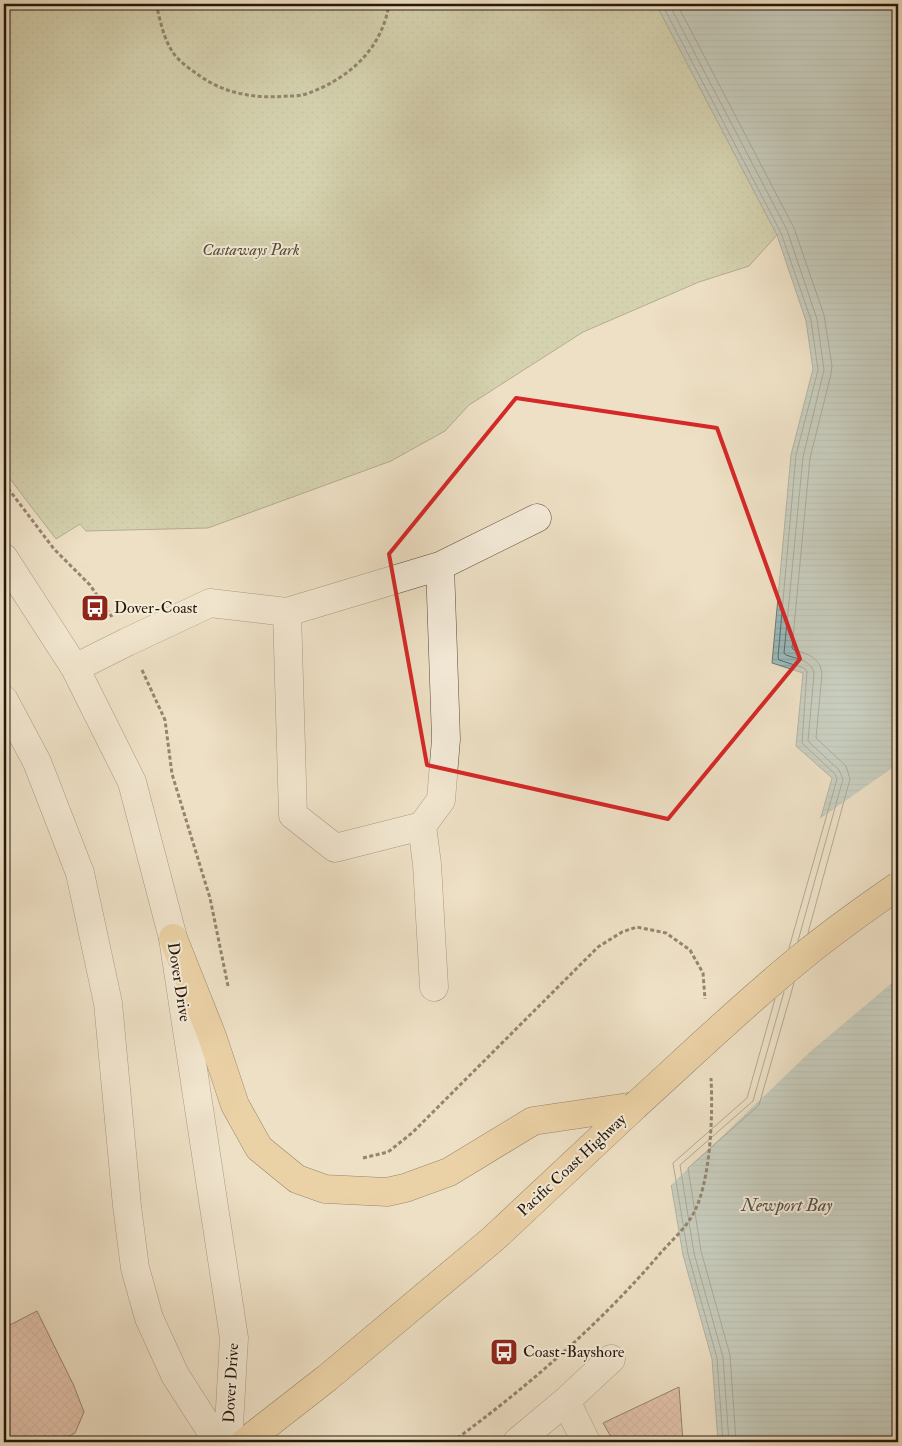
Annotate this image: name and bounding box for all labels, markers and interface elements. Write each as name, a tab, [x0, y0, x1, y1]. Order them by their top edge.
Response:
park label: Castaways Park	[202, 240, 300, 260]
bus stop icon: Dover-Coast	[80, 593, 110, 623]
place label: Dover-Coast	[114, 598, 197, 618]
street label: Dover Drive	[163, 941, 195, 1023]
street label: Pacific Coast Highway	[513, 1109, 631, 1221]
water label: Newport Bay	[740, 1194, 833, 1217]
bus stop icon: Coast-Bayshore	[489, 1337, 519, 1367]
street label: Dover Drive	[219, 1342, 243, 1423]
place label: Coast-Bayshore	[523, 1342, 625, 1362]

